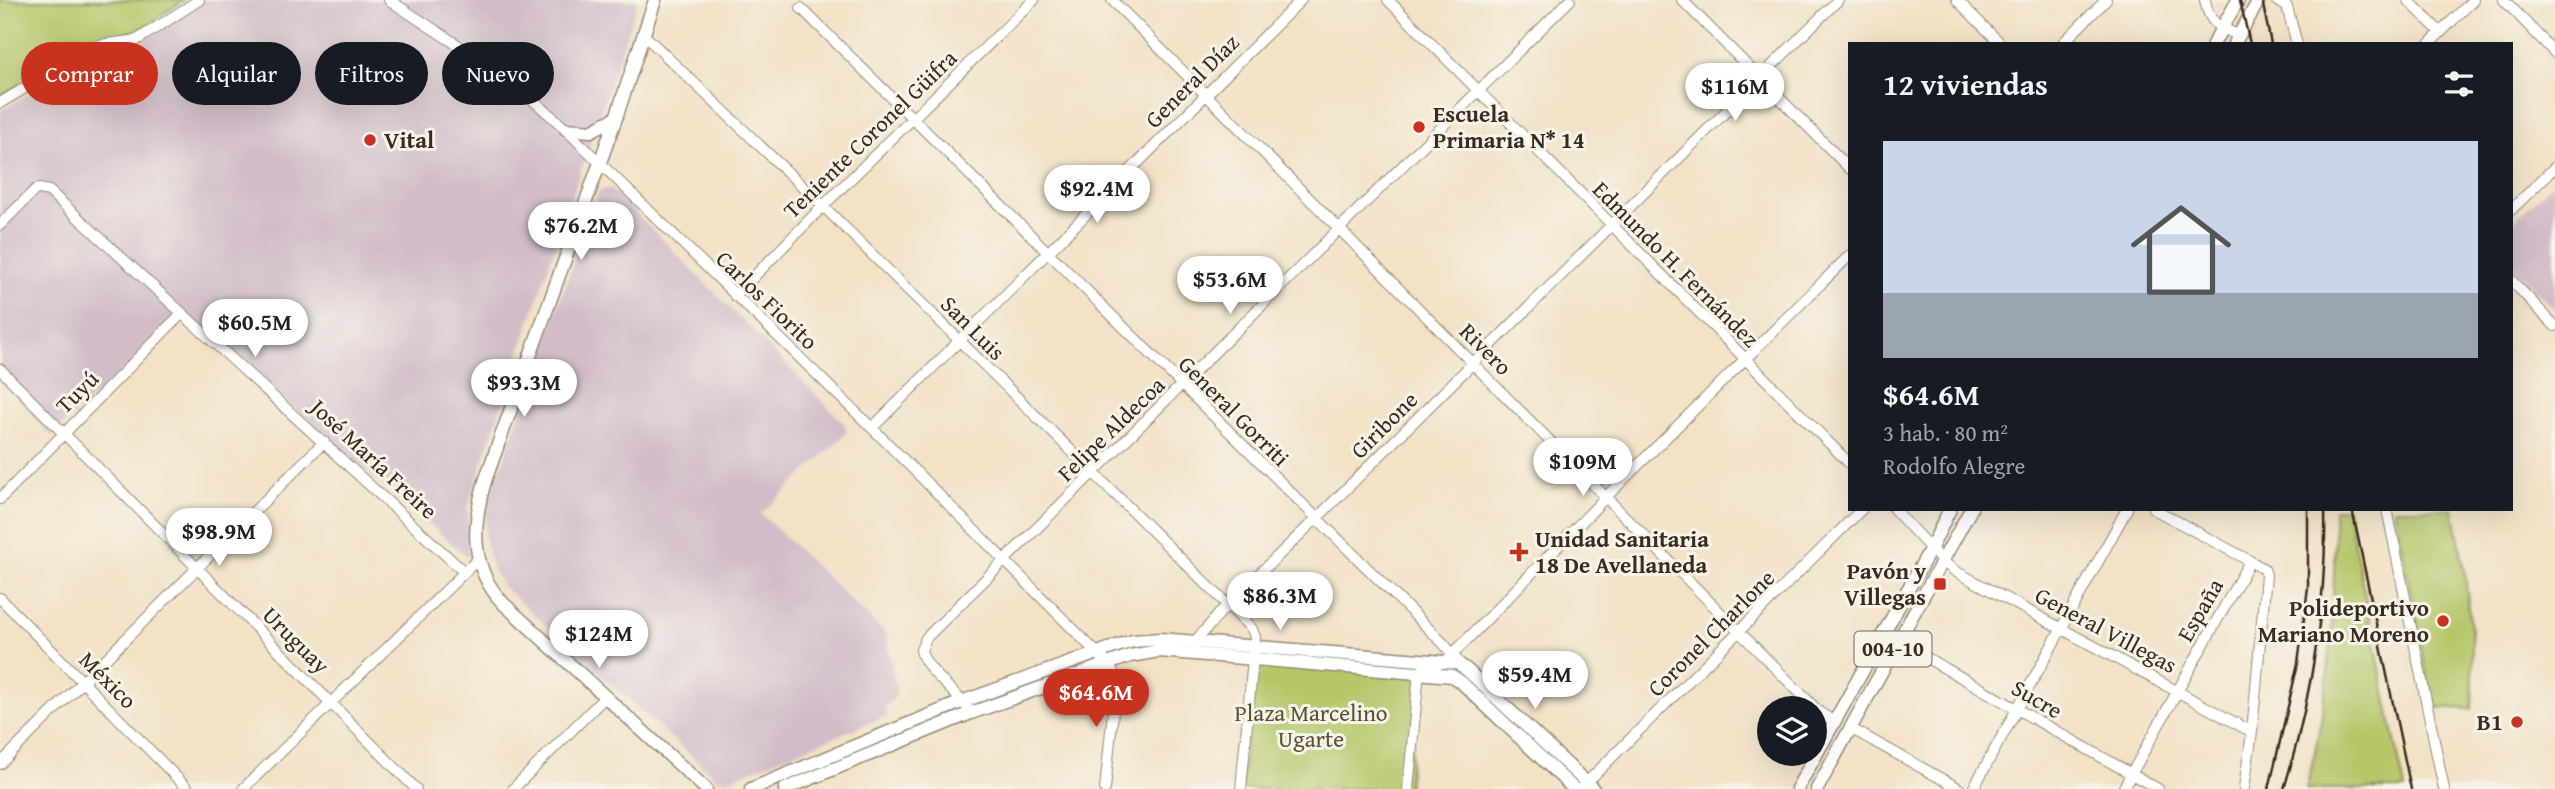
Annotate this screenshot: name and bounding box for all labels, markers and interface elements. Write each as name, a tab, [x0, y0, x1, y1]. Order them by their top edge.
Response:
street label: General Díaz	[1137, 26, 1246, 135]
chip: Comprar	[21, 42, 158, 105]
chip: Alquilar	[172, 42, 301, 105]
chip: Filtros	[315, 42, 428, 105]
chip: Nuevo	[442, 42, 554, 105]
street label: Teniente Coronel Güifra	[775, 42, 964, 225]
text: 12 viviendas	[1883, 62, 2048, 106]
pin: $116M	[1686, 64, 1784, 123]
icon: filters	[2440, 65, 2478, 103]
text: $116M	[1701, 69, 1769, 102]
place label: Escuela Primaria N* 14	[1433, 97, 1585, 156]
marker: Escuela Primaria N* 14	[1411, 119, 1427, 135]
place label: Vital	[384, 123, 434, 156]
marker: Vital	[362, 132, 378, 148]
pin: $92.4M	[1040, 166, 1154, 225]
text: $92.4M	[1060, 171, 1134, 204]
street label: Edmundo H. Fernández	[1586, 173, 1767, 354]
icon: home	[2118, 187, 2244, 313]
pin: $76.2M	[524, 202, 638, 262]
text: $76.2M	[544, 208, 618, 241]
street label: Carlos Fiorito	[709, 242, 826, 357]
pin: $53.6M	[1173, 256, 1287, 316]
text: $53.6M	[1193, 262, 1267, 295]
street label: San Luis	[934, 288, 1013, 367]
pin: $60.5M	[198, 300, 312, 359]
text: $60.5M	[218, 305, 292, 338]
street label: Rivero	[1453, 315, 1520, 382]
street label: General Gorriti	[1171, 348, 1297, 474]
pin: $93.3M	[467, 360, 581, 419]
street label: Tuyú	[48, 362, 106, 421]
text: $93.3M	[487, 365, 561, 398]
street label: Felipe Aldecoa	[1049, 369, 1172, 489]
text: $64.6M	[1883, 372, 1979, 416]
street label: Giribone	[1343, 384, 1425, 466]
street label: José María Freire	[301, 389, 445, 526]
text: 3 hab. · 80 m²	[1883, 416, 2008, 449]
pin: $109M	[1534, 438, 1632, 498]
text: $109M	[1549, 444, 1617, 477]
text: Rodolfo Alegre	[1883, 449, 2025, 482]
pin: $98.9M	[162, 508, 276, 568]
text: $98.9M	[182, 514, 256, 547]
place label: Unidad Sanitaria 18 De Avellaneda	[1535, 522, 1709, 581]
marker: Unidad Sanitaria 18 De Avellaneda	[1509, 542, 1529, 562]
place label: Pavón y Villegas	[1844, 554, 1926, 613]
street label: Coronel Charlone	[1640, 562, 1782, 704]
pin: $86.3M	[1223, 572, 1337, 632]
street label: España	[2168, 572, 2231, 647]
marker: Pavón y Villegas	[1932, 576, 1948, 592]
text: $86.3M	[1243, 578, 1317, 611]
street label: General Villegas	[2029, 578, 2183, 681]
place label: Polideportivo Mariano Moreno	[2258, 591, 2429, 650]
street label: Uruguay	[255, 599, 338, 681]
pin: $124M	[550, 610, 648, 670]
marker: Polideportivo Mariano Moreno	[2435, 613, 2451, 629]
text: $124M	[565, 616, 633, 649]
road number: 004-10	[1854, 632, 1932, 666]
street label: México	[72, 643, 145, 716]
pin: $59.4M	[1478, 652, 1592, 711]
text: $59.4M	[1498, 657, 1572, 690]
pin: $64.6M	[1039, 670, 1153, 729]
street label: Sucre	[2006, 671, 2069, 726]
text: $64.6M	[1059, 675, 1133, 708]
park label: Plaza Marcelino Ugarte	[1234, 696, 1388, 755]
map controls	[1757, 696, 1827, 766]
button: layers	[1757, 696, 1827, 766]
place label: B1	[2477, 705, 2503, 738]
marker: B1	[2509, 714, 2525, 730]

